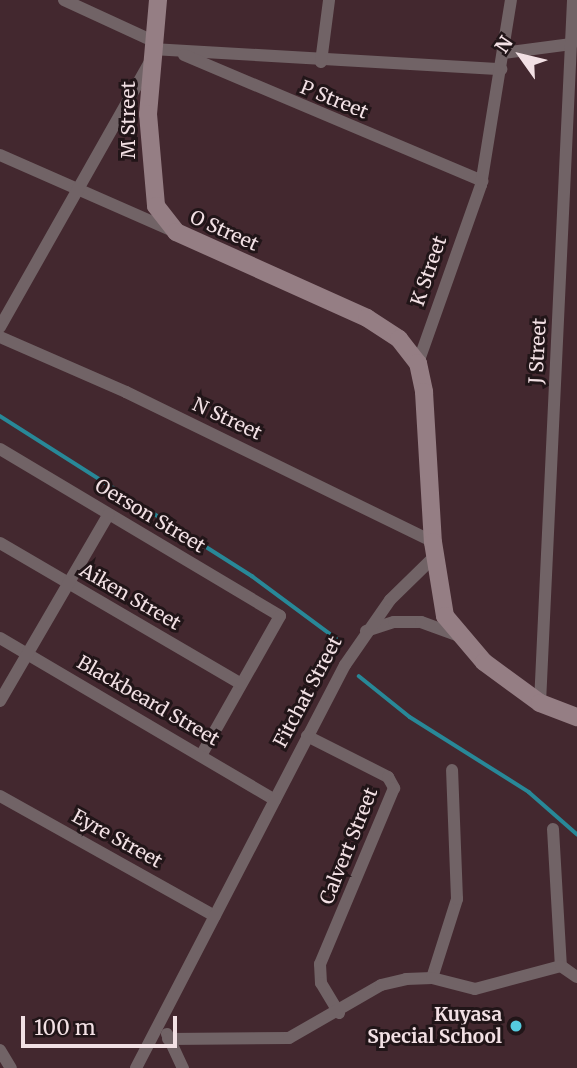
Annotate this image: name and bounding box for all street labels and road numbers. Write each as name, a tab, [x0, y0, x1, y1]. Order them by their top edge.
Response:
street label: P Street	[297, 76, 371, 124]
street label: M Street	[118, 81, 140, 159]
street label: O Street	[186, 206, 262, 256]
street label: K Street	[406, 233, 452, 309]
street label: J Street	[525, 317, 551, 385]
street label: N Street	[189, 393, 265, 445]
street label: Oerson Street	[91, 474, 209, 558]
street label: Aiken Street	[76, 559, 184, 635]
street label: Fitchat Street	[269, 633, 347, 751]
street label: Blackbeard Street	[73, 651, 223, 751]
street label: Calvert Street	[315, 784, 383, 908]
street label: Eyre Street	[68, 805, 166, 873]

